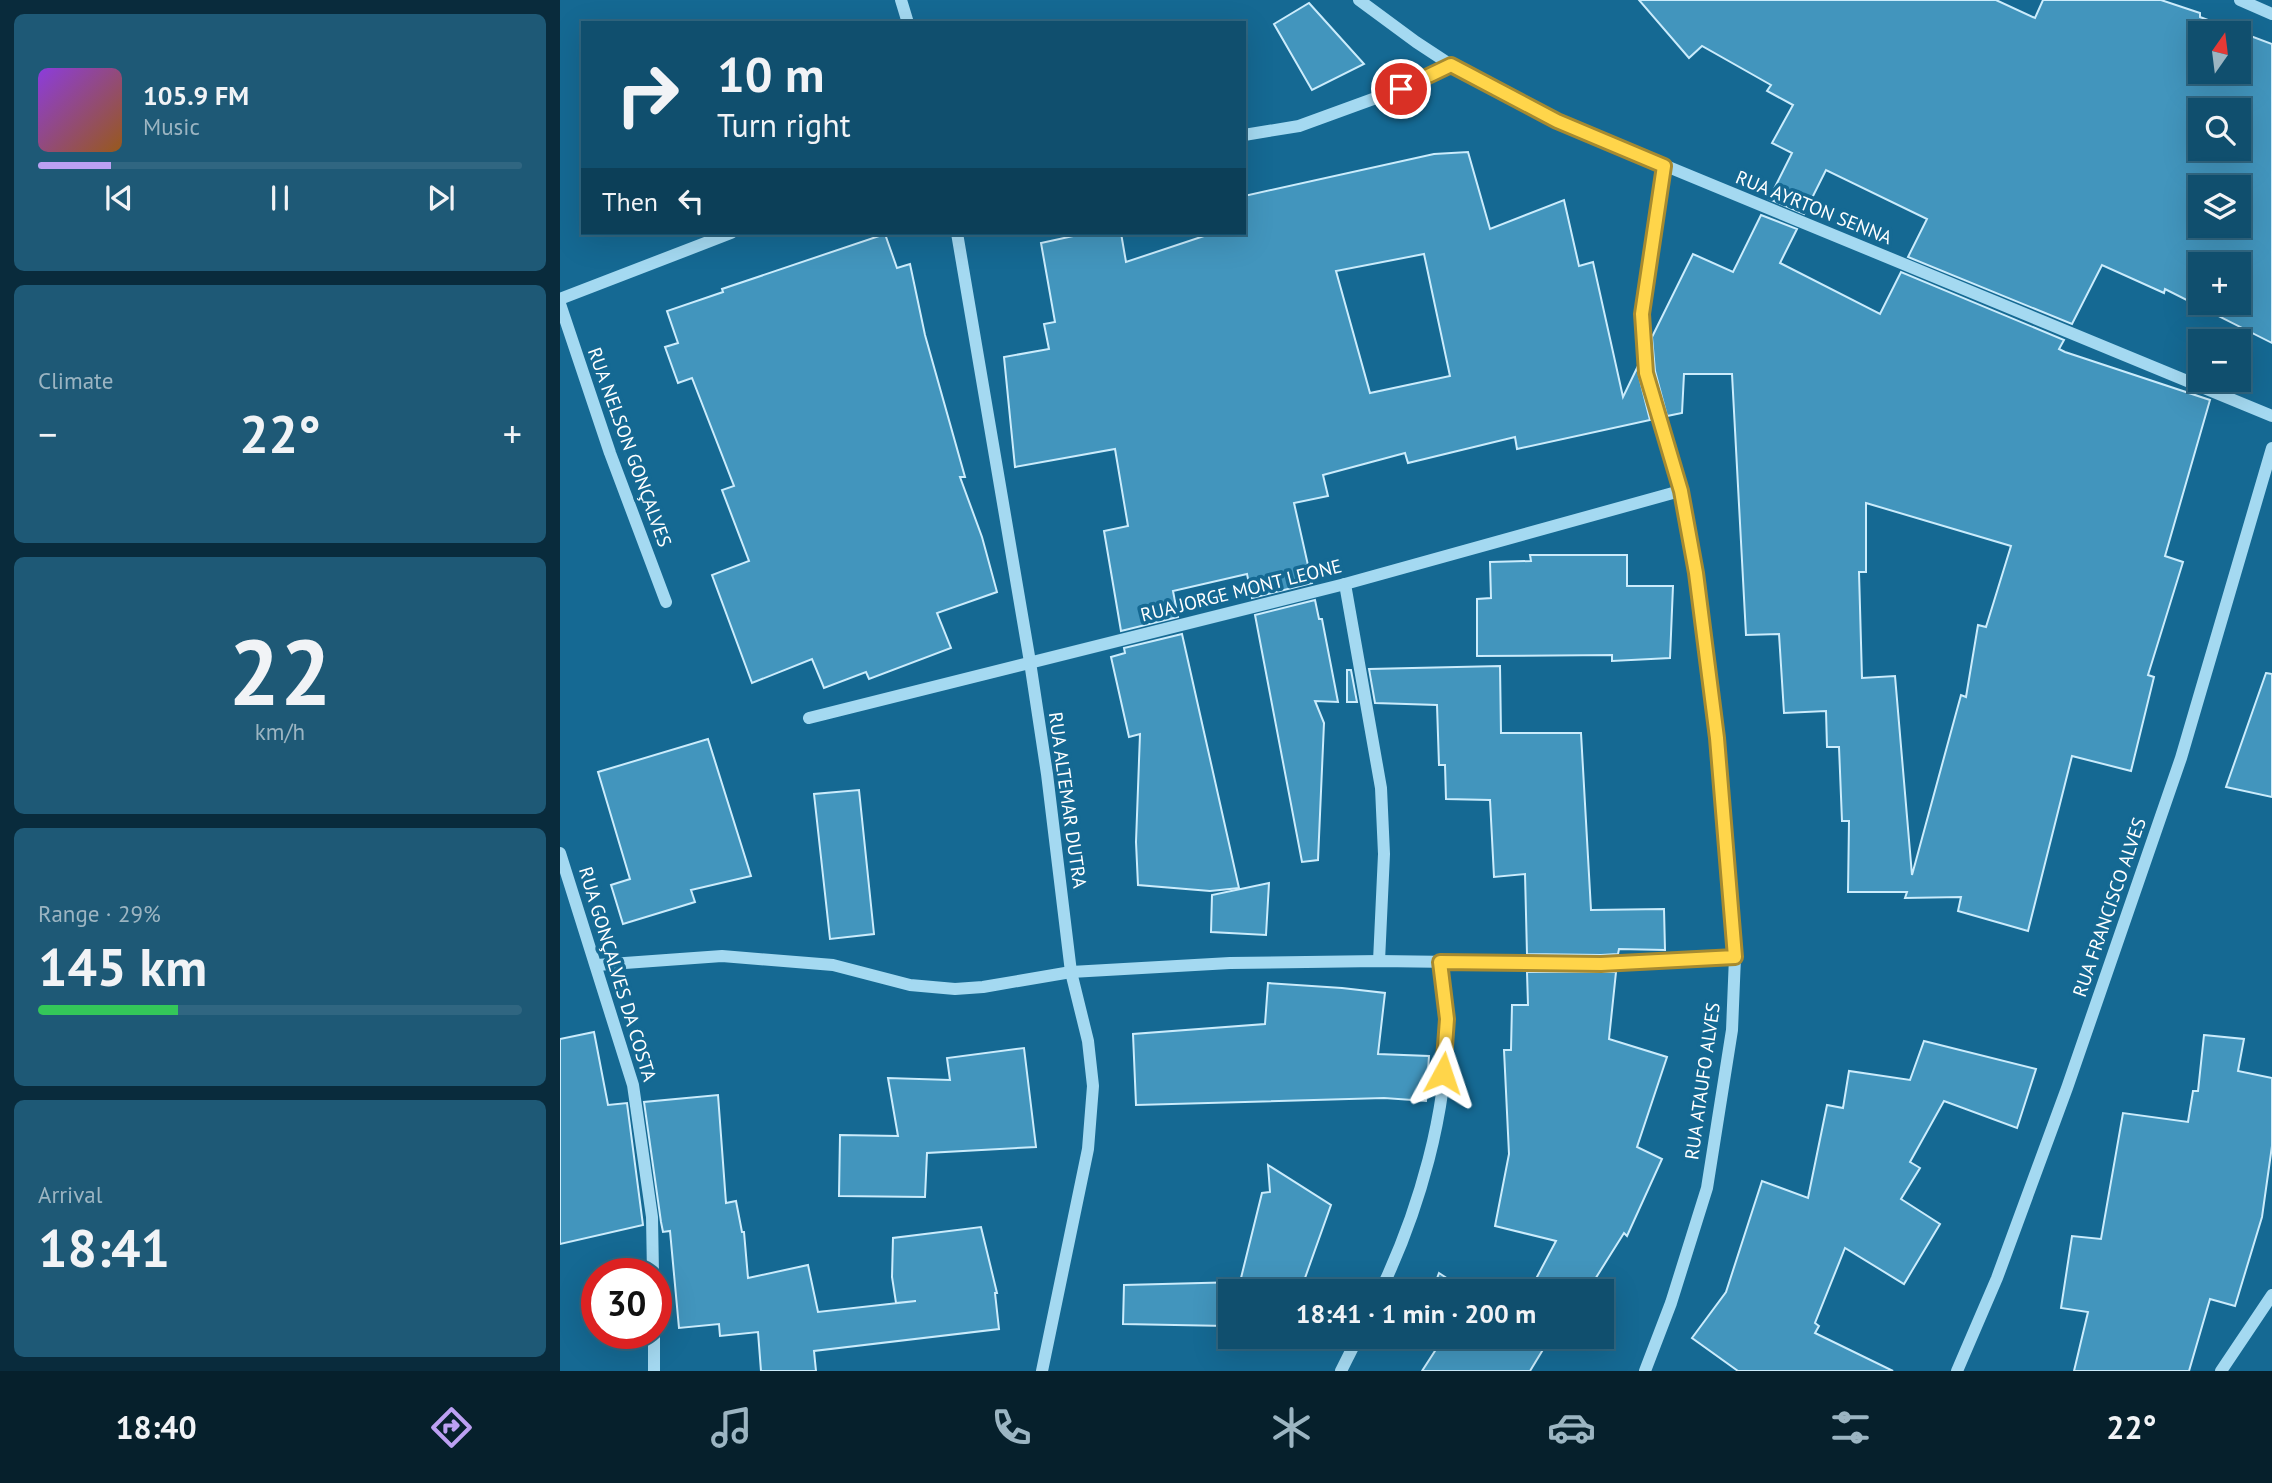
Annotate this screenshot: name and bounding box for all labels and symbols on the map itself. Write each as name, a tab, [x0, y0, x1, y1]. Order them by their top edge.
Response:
north arrow	[2188, 21, 2250, 84]
pin	[1371, 59, 1431, 119]
street label: RUA AYRTON SENNA	[1732, 165, 1896, 249]
street label: RUA NELSON GONÇALVES	[583, 344, 677, 550]
street label: RUA JORGE MONT LEONE	[1138, 553, 1344, 627]
street label: RUA ALTEMAR DUTRA	[1044, 710, 1092, 890]
street label: RUA FRANCISCO ALVES	[2067, 814, 2151, 1000]
street label: RUA GONÇALVES DA COSTA	[574, 864, 662, 1084]
street label: RUA ATAUFO ALVES	[1679, 1001, 1725, 1161]
position arrow	[1406, 1036, 1480, 1110]
speed limit sign: 30	[581, 1258, 672, 1349]

